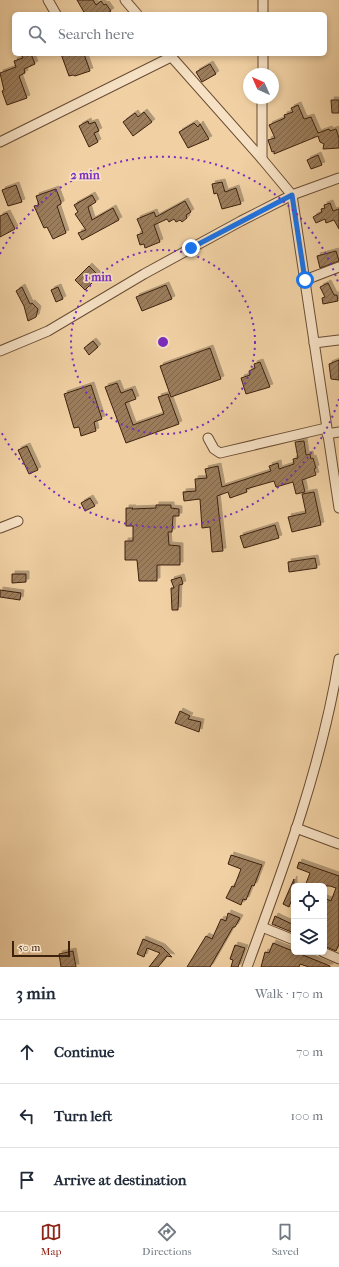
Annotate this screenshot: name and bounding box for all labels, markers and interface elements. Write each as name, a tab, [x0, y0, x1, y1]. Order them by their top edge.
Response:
search box	[12, 12, 327, 56]
icon: search	[26, 23, 48, 45]
text: Search here	[58, 25, 134, 43]
north arrow	[243, 68, 279, 104]
text: 2 min	[70, 168, 101, 182]
route end	[182, 239, 200, 257]
text: 1 min	[84, 270, 113, 284]
route start	[296, 271, 314, 289]
centre of rings	[156, 335, 170, 349]
map controls	[291, 883, 327, 955]
button: locate	[291, 883, 327, 919]
button: layers	[291, 919, 327, 955]
scale bar	[12, 939, 70, 958]
text: 50 m	[18, 941, 40, 954]
text: 3 min	[16, 983, 56, 1003]
text: Walk · 170 m	[255, 986, 323, 1001]
icon: ahead	[16, 1041, 38, 1063]
text: Continue	[54, 1043, 114, 1061]
text: 70 m	[296, 1044, 323, 1059]
icon: left	[16, 1105, 38, 1127]
text: Turn left	[54, 1107, 112, 1125]
text: 100 m	[290, 1108, 323, 1123]
icon: arrive	[16, 1169, 38, 1191]
text: Arrive at destination	[54, 1171, 186, 1189]
tab: Map	[40, 1221, 62, 1258]
tab: Directions	[142, 1221, 192, 1258]
tab: Saved	[272, 1221, 299, 1258]

